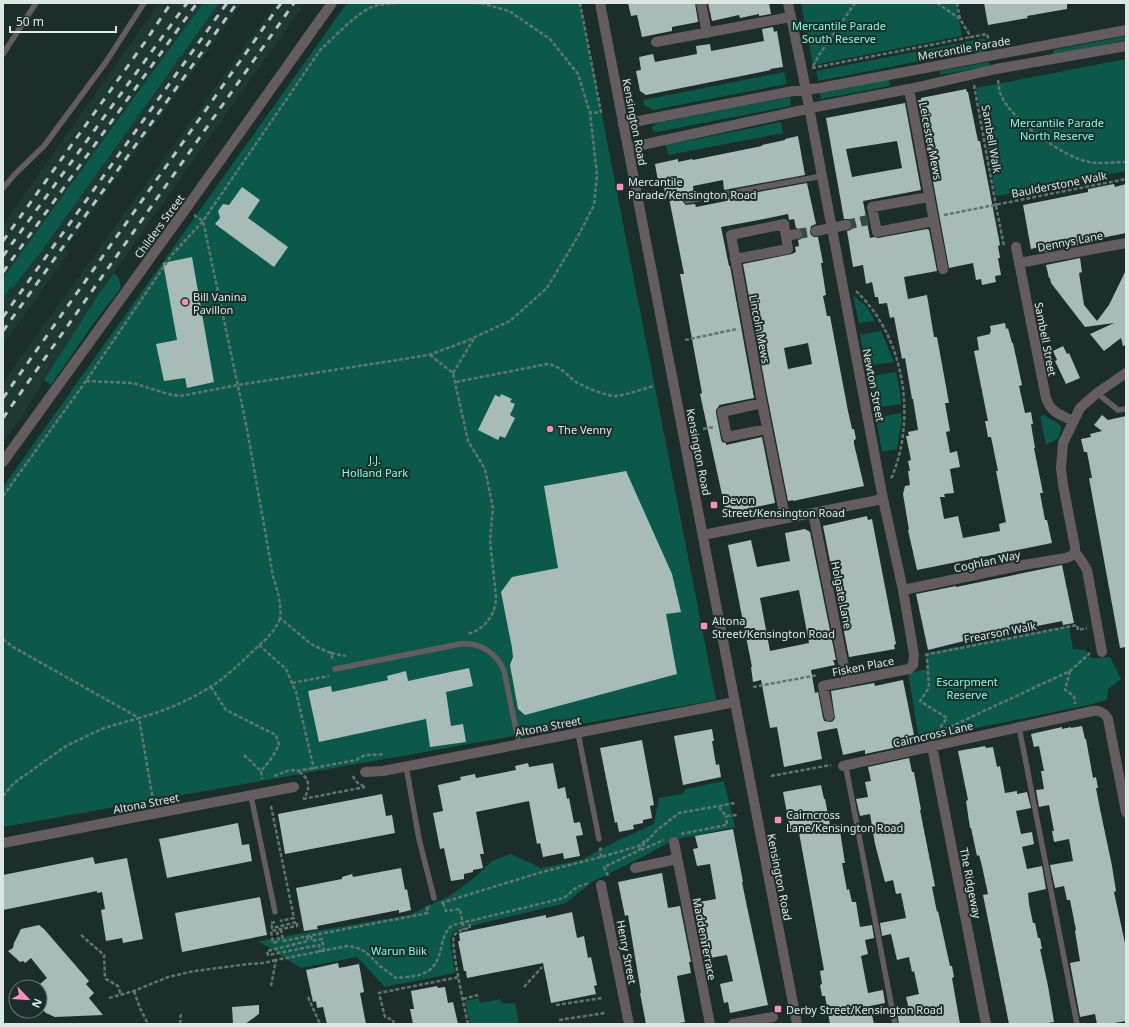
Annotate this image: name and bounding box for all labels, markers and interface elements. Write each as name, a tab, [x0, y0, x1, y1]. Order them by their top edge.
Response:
scale bar	[10, 8, 116, 34]
text: 50 m	[16, 13, 44, 30]
park label: Mercantile Parade South Reserve	[792, 18, 886, 46]
street label: Mercantile Parade	[917, 32, 1011, 64]
street label: Kensington Road	[619, 77, 651, 167]
street label: Leicester Mews	[916, 101, 946, 181]
street label: Sambell Walk	[979, 104, 1005, 174]
park label: Mercantile Parade North Reserve	[1010, 115, 1104, 143]
street label: Baulderstone Walk	[1010, 167, 1108, 201]
place label: Mercantile Parade/Kensington Road	[628, 174, 757, 202]
marker: Mercantile Parade/Kensington Road	[615, 182, 625, 192]
street label: Childers Street	[131, 191, 187, 261]
street label: Dennys Lane	[1036, 227, 1104, 255]
place label: Bill Vanina Pavillon	[193, 289, 247, 317]
street label: Lincoln Mews	[746, 293, 774, 365]
marker: Bill Vanina Pavillon	[180, 297, 190, 307]
street label: Sambell Street	[1032, 301, 1060, 377]
street label: Newton Street	[860, 347, 888, 423]
street label: Kensington Road	[683, 407, 715, 497]
place label: The Venny	[558, 422, 612, 437]
marker: The Venny	[545, 424, 555, 434]
park label: J.J. Holland Park	[342, 452, 408, 480]
place label: Devon Street/Kensington Road	[722, 492, 845, 520]
marker: Devon Street/Kensington Road	[709, 500, 719, 510]
street label: Coghlan Way	[952, 547, 1022, 575]
street label: Holgate Lane	[828, 560, 856, 630]
place label: Altona Street/Kensington Road	[712, 613, 835, 641]
street label: Frearson Walk	[963, 618, 1038, 646]
marker: Altona Street/Kensington Road	[699, 621, 709, 631]
street label: Fisken Place	[831, 653, 895, 679]
park label: Escarpment Reserve	[936, 674, 998, 702]
street label: Altona Street	[514, 712, 582, 740]
street label: Cairncross Lane	[891, 717, 975, 751]
street label: Altona Street	[112, 789, 180, 817]
place label: Cairncross Lane/Kensington Road	[786, 807, 903, 835]
marker: Cairncross Lane/Kensington Road	[773, 815, 783, 825]
street label: Kensington Road	[764, 832, 796, 922]
street label: The Ridgeway	[957, 846, 985, 920]
street label: Madden Terrace	[690, 897, 720, 981]
street label: Henry Street	[613, 919, 641, 985]
park label: Warun Biik	[371, 943, 427, 958]
north arrow	[8, 979, 48, 1019]
text: N	[29, 996, 46, 1011]
place label: Derby Street/Kensington Road	[786, 1002, 943, 1017]
marker: Derby Street/Kensington Road	[773, 1004, 783, 1014]

